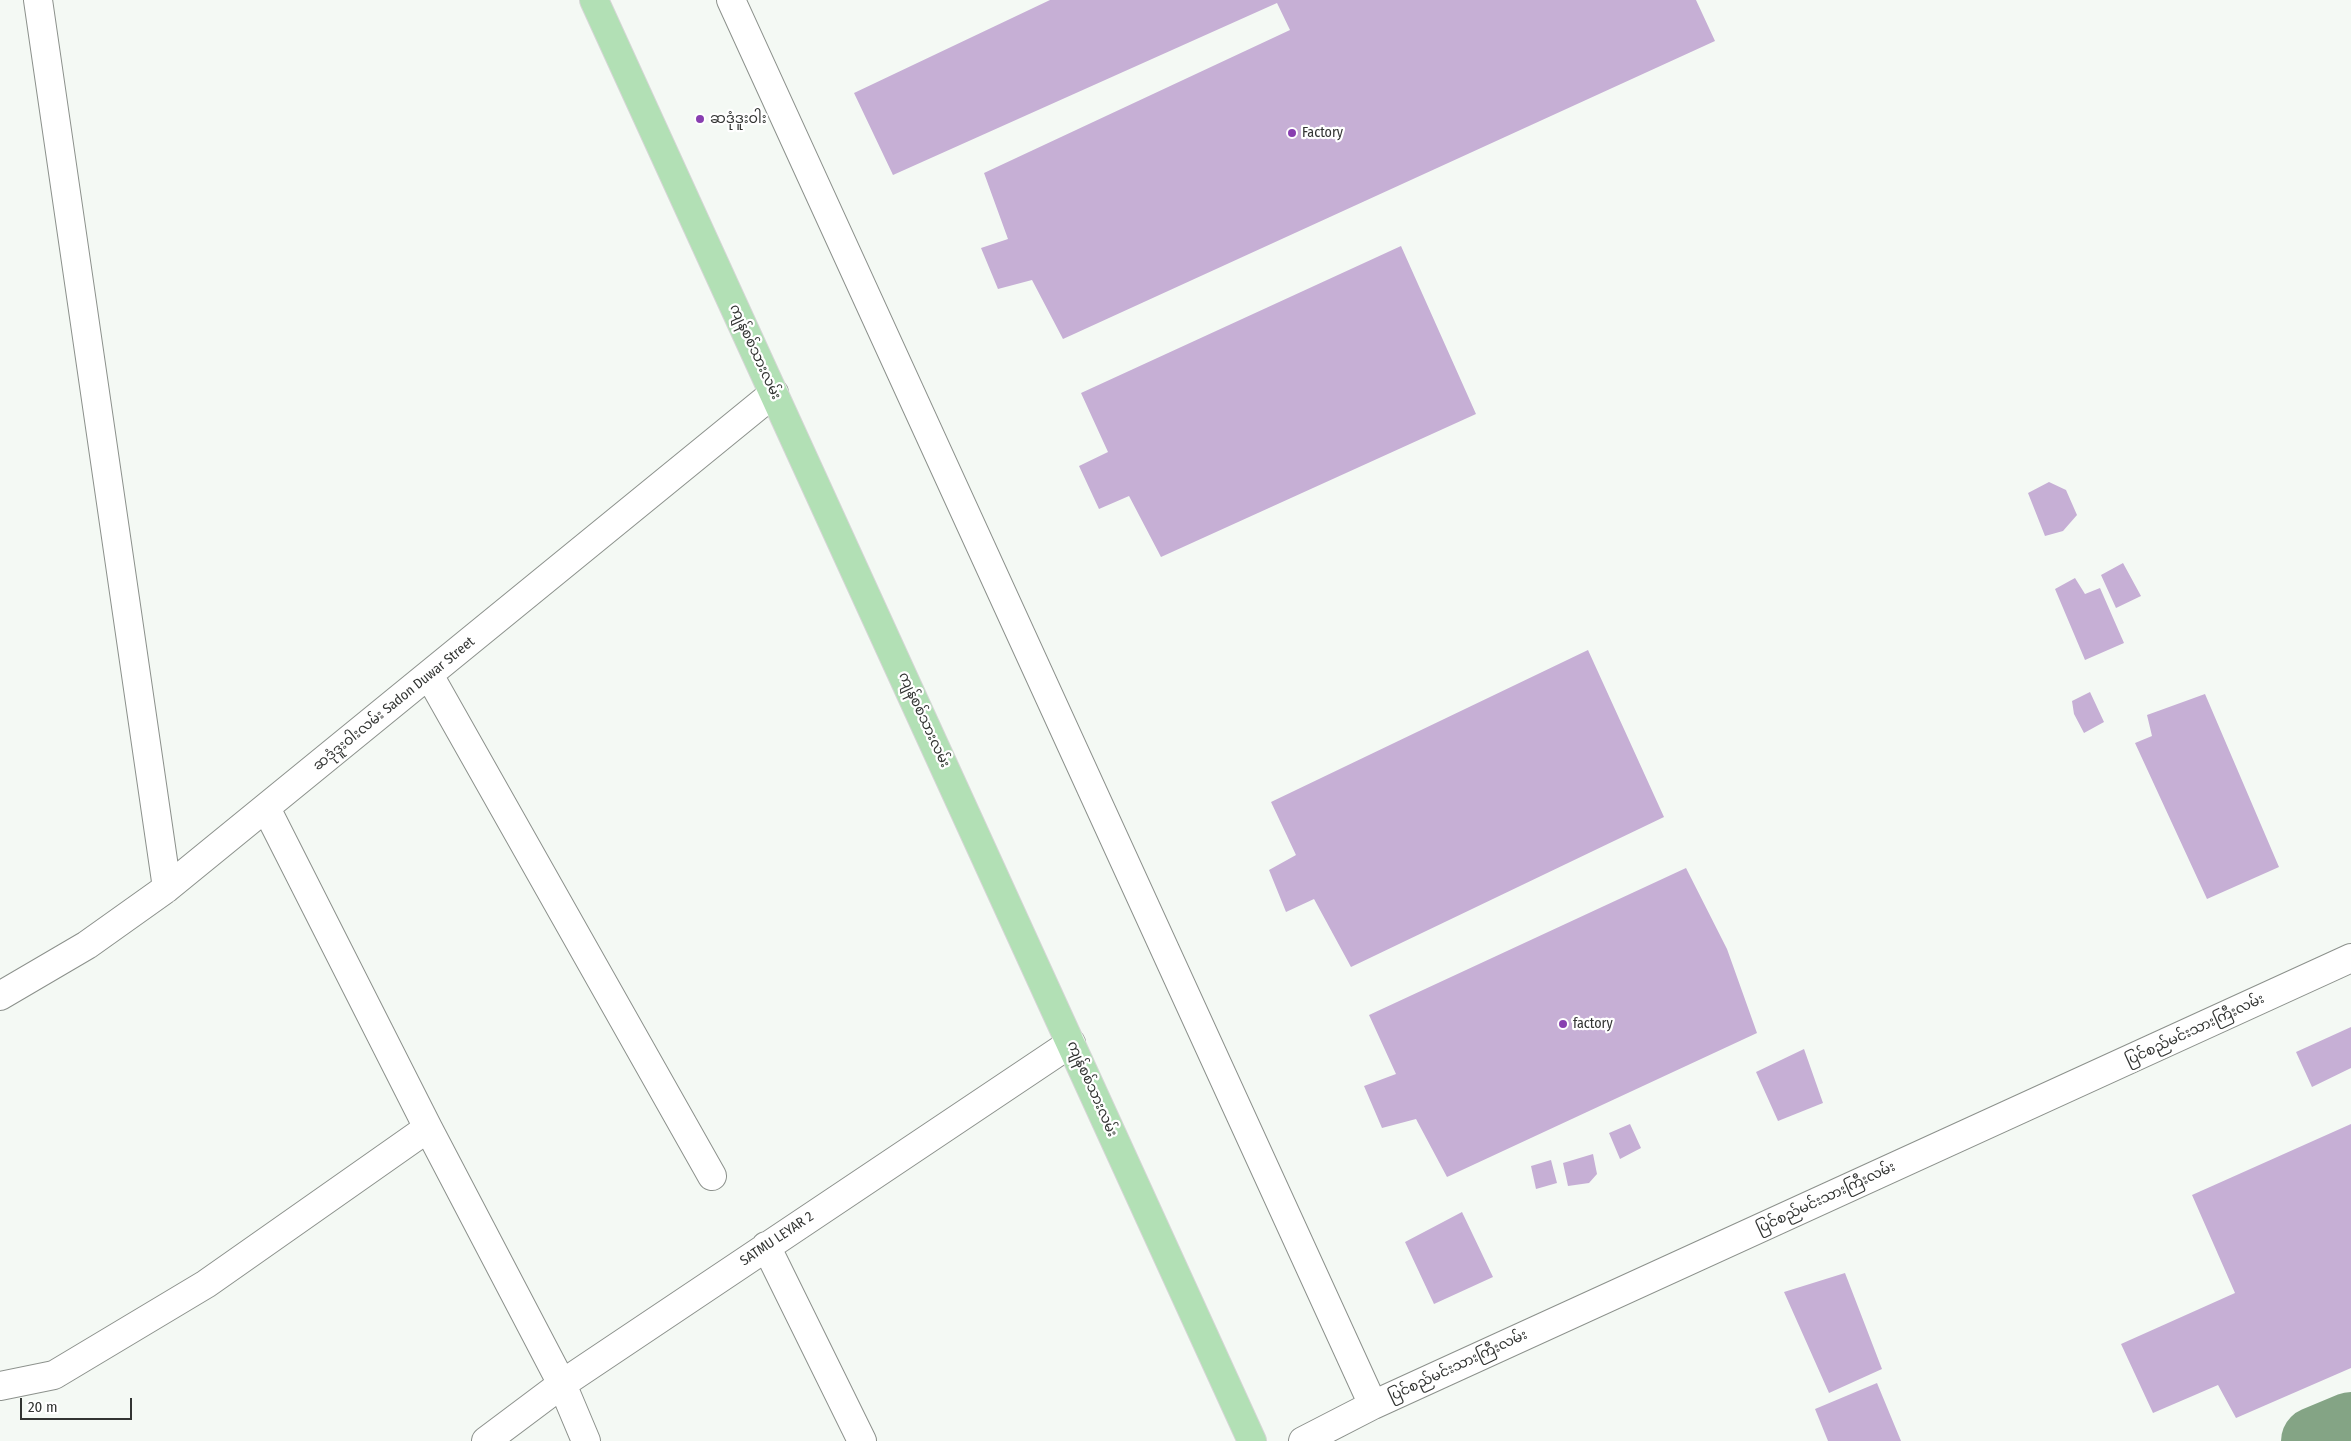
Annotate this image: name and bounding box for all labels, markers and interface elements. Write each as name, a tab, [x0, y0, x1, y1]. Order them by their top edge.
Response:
place label: ဆဒုံဒူးဝါး	[710, 111, 767, 127]
marker: ဆဒုံဒူးဝါး	[694, 113, 706, 125]
place label: Factory	[1302, 125, 1343, 141]
marker: Factory	[1286, 127, 1298, 139]
street label: ကျန်စစ်သားလမ်း	[726, 302, 784, 402]
street label: ဆဒုံဒူးဝါးလမ်း Sadon Duwar Street	[310, 634, 478, 774]
street label: ကျန်စစ်သားလမ်း	[895, 670, 953, 770]
street label: ပြင်စည်မင်းသားကြီးလမ်း	[2123, 990, 2267, 1070]
place label: factory	[1573, 1016, 1613, 1032]
marker: factory	[1557, 1018, 1569, 1030]
street label: ကျန်စစ်သားလမ်း	[1063, 1038, 1121, 1140]
street label: ပြင်စည်မင်းသားကြီးလမ်း	[1754, 1158, 1898, 1238]
street label: SATMU LEYAR 2	[737, 1208, 817, 1270]
street label: ပြင်စည်မင်းသားကြီးလမ်း	[1386, 1326, 1530, 1406]
scale bar	[22, 1388, 135, 1420]
text: 20 m	[28, 1398, 58, 1416]

